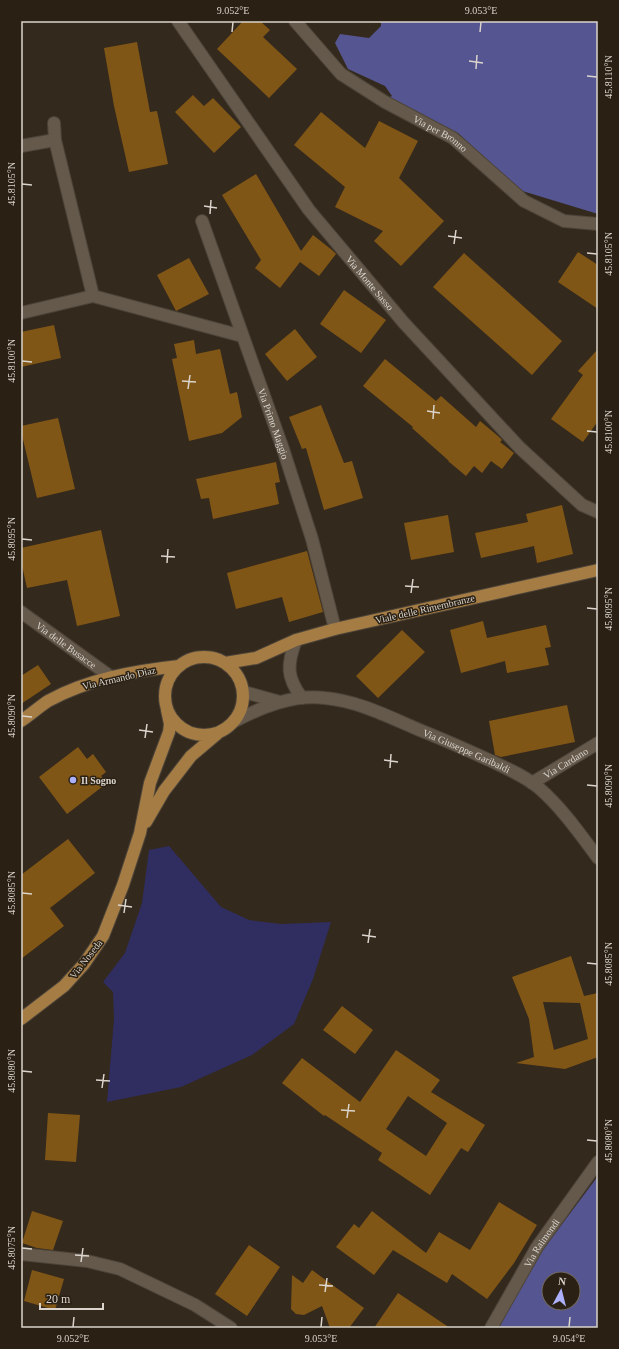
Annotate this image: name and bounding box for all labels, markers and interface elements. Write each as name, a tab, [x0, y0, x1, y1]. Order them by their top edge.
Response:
text: 9.052°E	[217, 5, 249, 16]
text: 9.053°E	[465, 5, 497, 16]
text: 45.8110°N	[603, 55, 614, 99]
street label: Via per Bronno	[411, 113, 470, 154]
text: 45.8105°N	[6, 162, 17, 206]
text: 45.8105°N	[603, 232, 614, 276]
street label: Via Monte Sasso	[344, 253, 396, 312]
text: 45.8100°N	[6, 339, 17, 383]
street label: Via Primo Maggio	[256, 387, 291, 460]
text: 45.8100°N	[603, 410, 614, 454]
text: 45.8095°N	[6, 517, 17, 561]
text: 45.8095°N	[603, 587, 614, 631]
street label: Viale delle Rimembranze	[374, 592, 476, 626]
street label: Via delle Busacce	[34, 619, 99, 671]
street label: Via Armando Diaz	[81, 664, 157, 692]
text: 45.8090°N	[6, 694, 17, 738]
street label: Via Giuseppe Garibaldi	[421, 726, 512, 775]
street label: Via Cardano	[541, 745, 590, 781]
text: 45.8090°N	[603, 764, 614, 808]
marker: Il Sogno	[68, 775, 78, 785]
place label: Il Sogno	[81, 775, 116, 786]
text: 45.8085°N	[6, 871, 17, 915]
street label: Via Noseda	[67, 937, 105, 981]
text: 45.8085°N	[603, 942, 614, 986]
text: 45.8080°N	[6, 1049, 17, 1093]
text: 45.8080°N	[603, 1119, 614, 1163]
street label: Via Raimondi	[521, 1216, 561, 1269]
text: 45.8075°N	[6, 1226, 17, 1270]
north arrow	[541, 1271, 581, 1311]
text: N	[558, 1275, 567, 1288]
scale bar	[40, 1285, 103, 1311]
text: 20 m	[46, 1292, 71, 1306]
text: 9.052°E	[57, 1333, 89, 1344]
text: 9.053°E	[305, 1333, 337, 1344]
text: 9.054°E	[553, 1333, 585, 1344]

